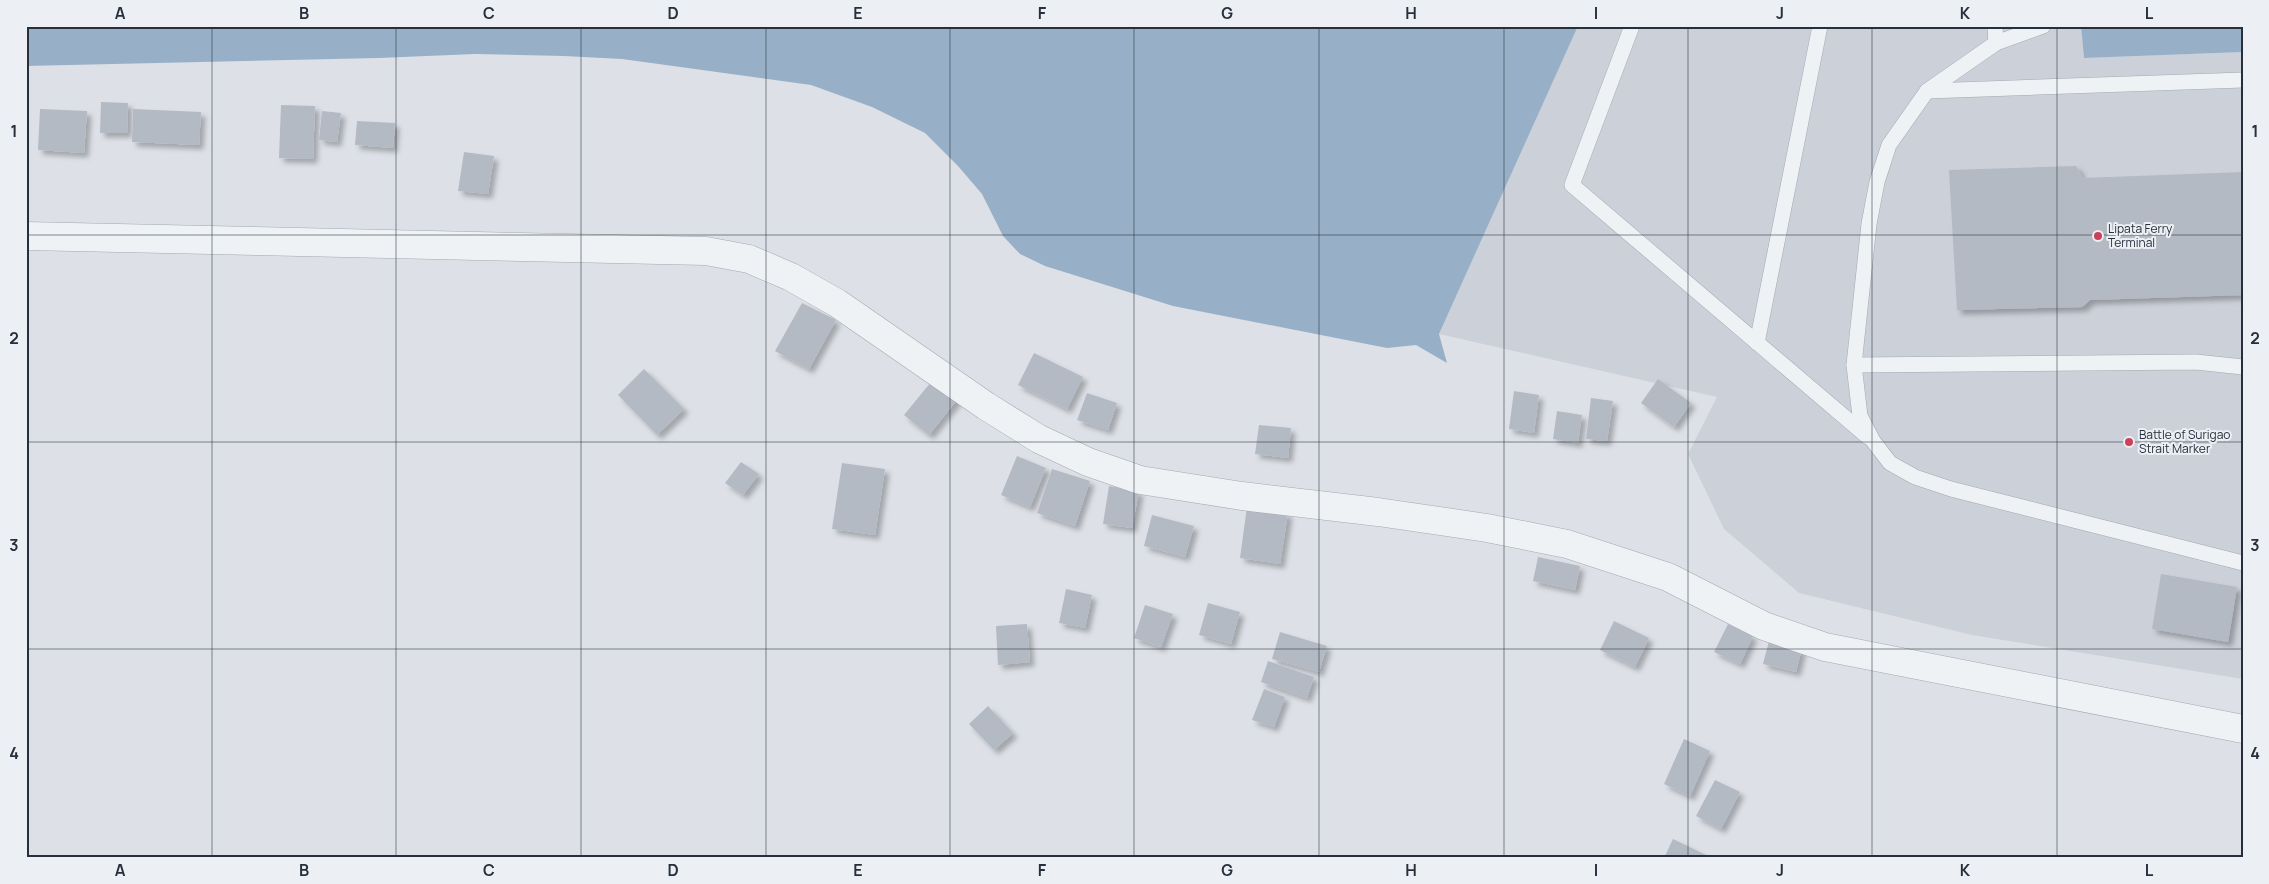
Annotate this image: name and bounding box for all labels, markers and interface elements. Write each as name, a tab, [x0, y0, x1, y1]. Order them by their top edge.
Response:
text: A	[115, 2, 126, 24]
text: B	[299, 2, 309, 24]
text: C	[483, 2, 495, 24]
text: D	[667, 2, 679, 24]
text: E	[853, 2, 863, 24]
text: F	[1038, 2, 1047, 24]
text: G	[1221, 2, 1233, 24]
text: H	[1405, 2, 1417, 24]
text: I	[1594, 2, 1598, 24]
text: J	[1776, 2, 1784, 24]
text: K	[1960, 2, 1971, 24]
text: L	[2145, 2, 2154, 24]
text: 1	[10, 120, 18, 142]
text: 1	[2251, 120, 2259, 142]
place label: Lipata Ferry Terminal	[2108, 220, 2173, 251]
marker: Lipata Ferry Terminal	[2092, 230, 2104, 242]
text: 2	[9, 327, 19, 349]
text: 2	[2250, 327, 2260, 349]
place label: Battle of Surigao Strait Marker	[2139, 426, 2230, 457]
marker: Battle of Surigao Strait Marker	[2123, 436, 2135, 448]
text: 3	[9, 534, 19, 556]
text: 3	[2250, 534, 2260, 556]
text: 4	[9, 742, 19, 764]
text: 4	[2250, 742, 2260, 764]
text: A	[115, 859, 126, 881]
text: B	[299, 859, 309, 881]
text: C	[483, 859, 495, 881]
text: D	[667, 859, 679, 881]
text: E	[853, 859, 863, 881]
text: F	[1038, 859, 1047, 881]
text: G	[1221, 859, 1233, 881]
text: H	[1405, 859, 1417, 881]
text: I	[1594, 859, 1598, 881]
text: J	[1776, 859, 1784, 881]
text: K	[1960, 859, 1971, 881]
text: L	[2145, 859, 2154, 881]

